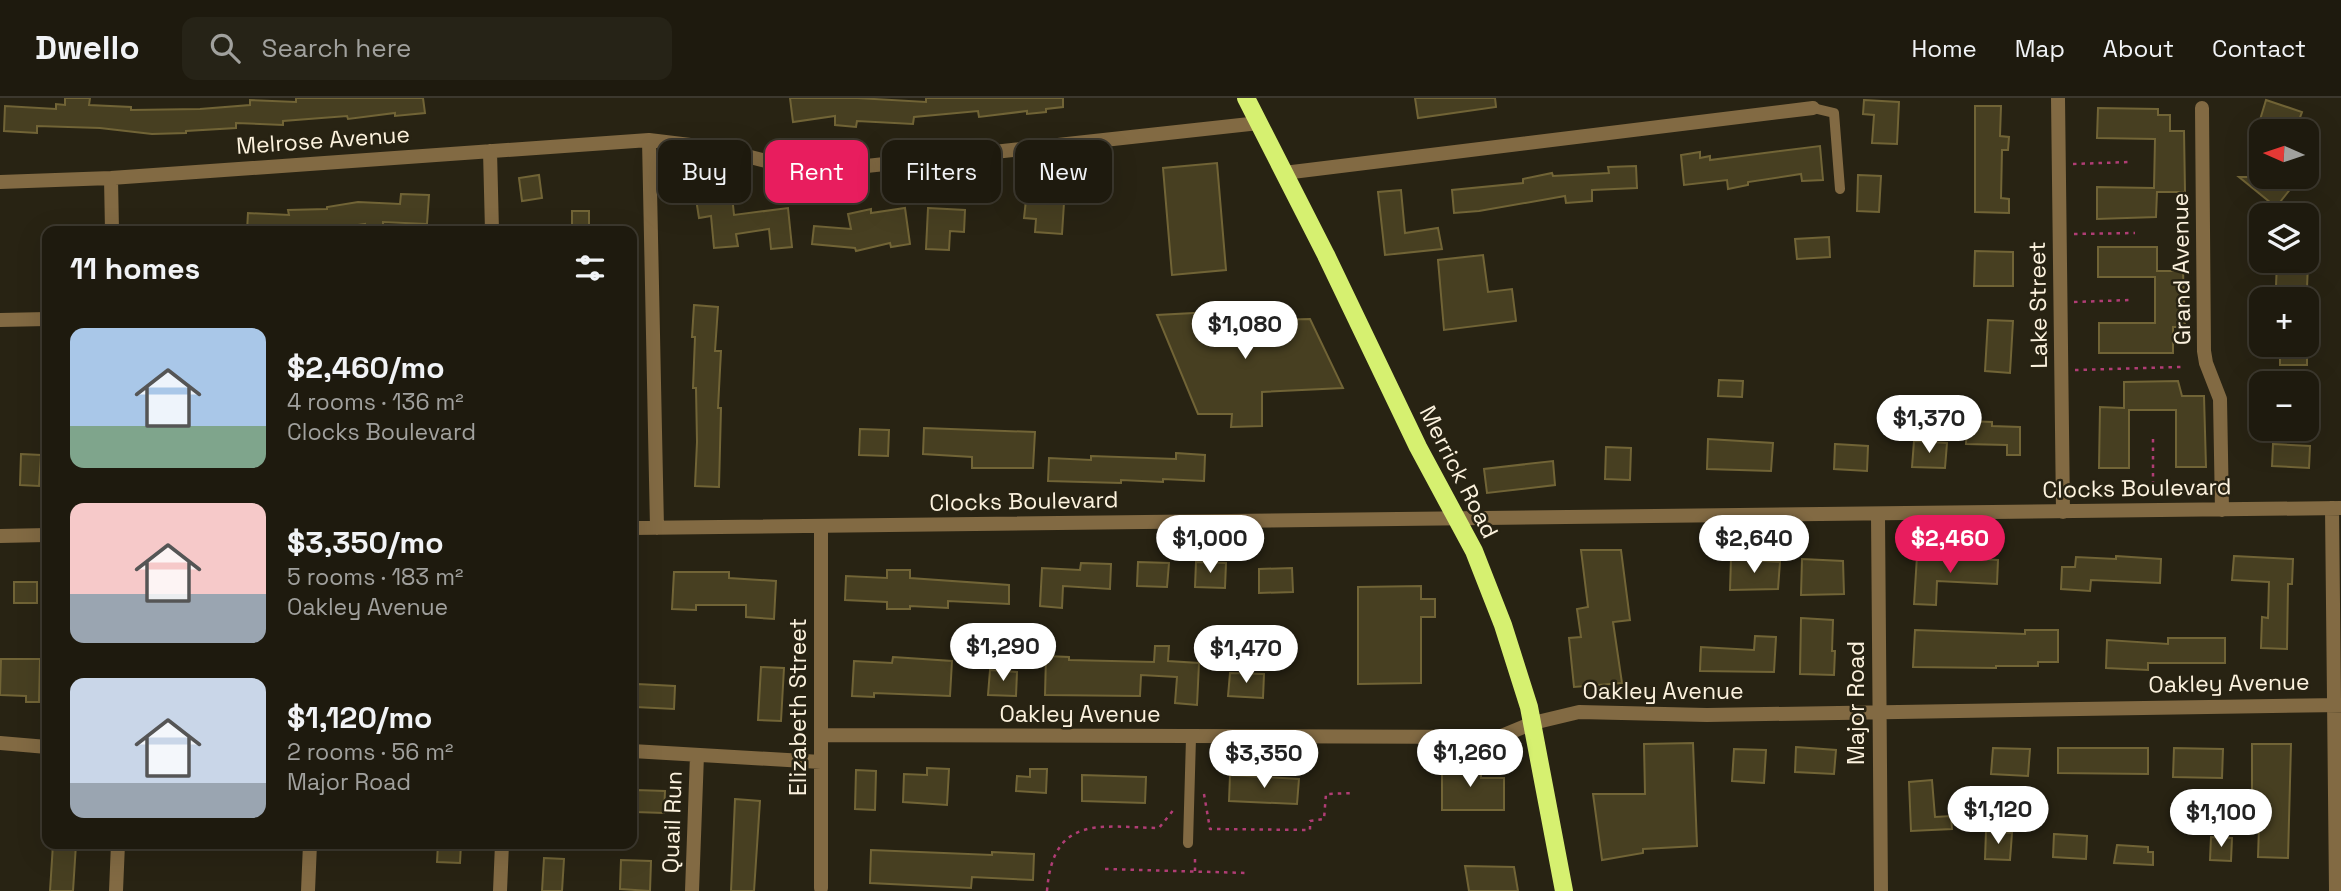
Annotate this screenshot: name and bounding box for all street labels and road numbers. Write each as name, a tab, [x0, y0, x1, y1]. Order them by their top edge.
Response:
street label: Melrose Avenue	[235, 119, 411, 161]
street label: Grand Avenue	[2165, 193, 2197, 345]
street label: Lake Street	[2022, 241, 2054, 369]
street label: Merrick Road	[1413, 401, 1505, 543]
street label: Clocks Boulevard	[2042, 471, 2232, 505]
street label: Clocks Boulevard	[929, 484, 1119, 518]
street label: Elizabeth Street	[783, 618, 813, 796]
street label: Major Road	[1841, 641, 1871, 765]
street label: Oakley Avenue	[2148, 667, 2310, 699]
street label: Oakley Avenue	[1582, 676, 1744, 706]
street label: Oakley Avenue	[999, 699, 1161, 729]
street label: Quail Run	[655, 770, 689, 874]

